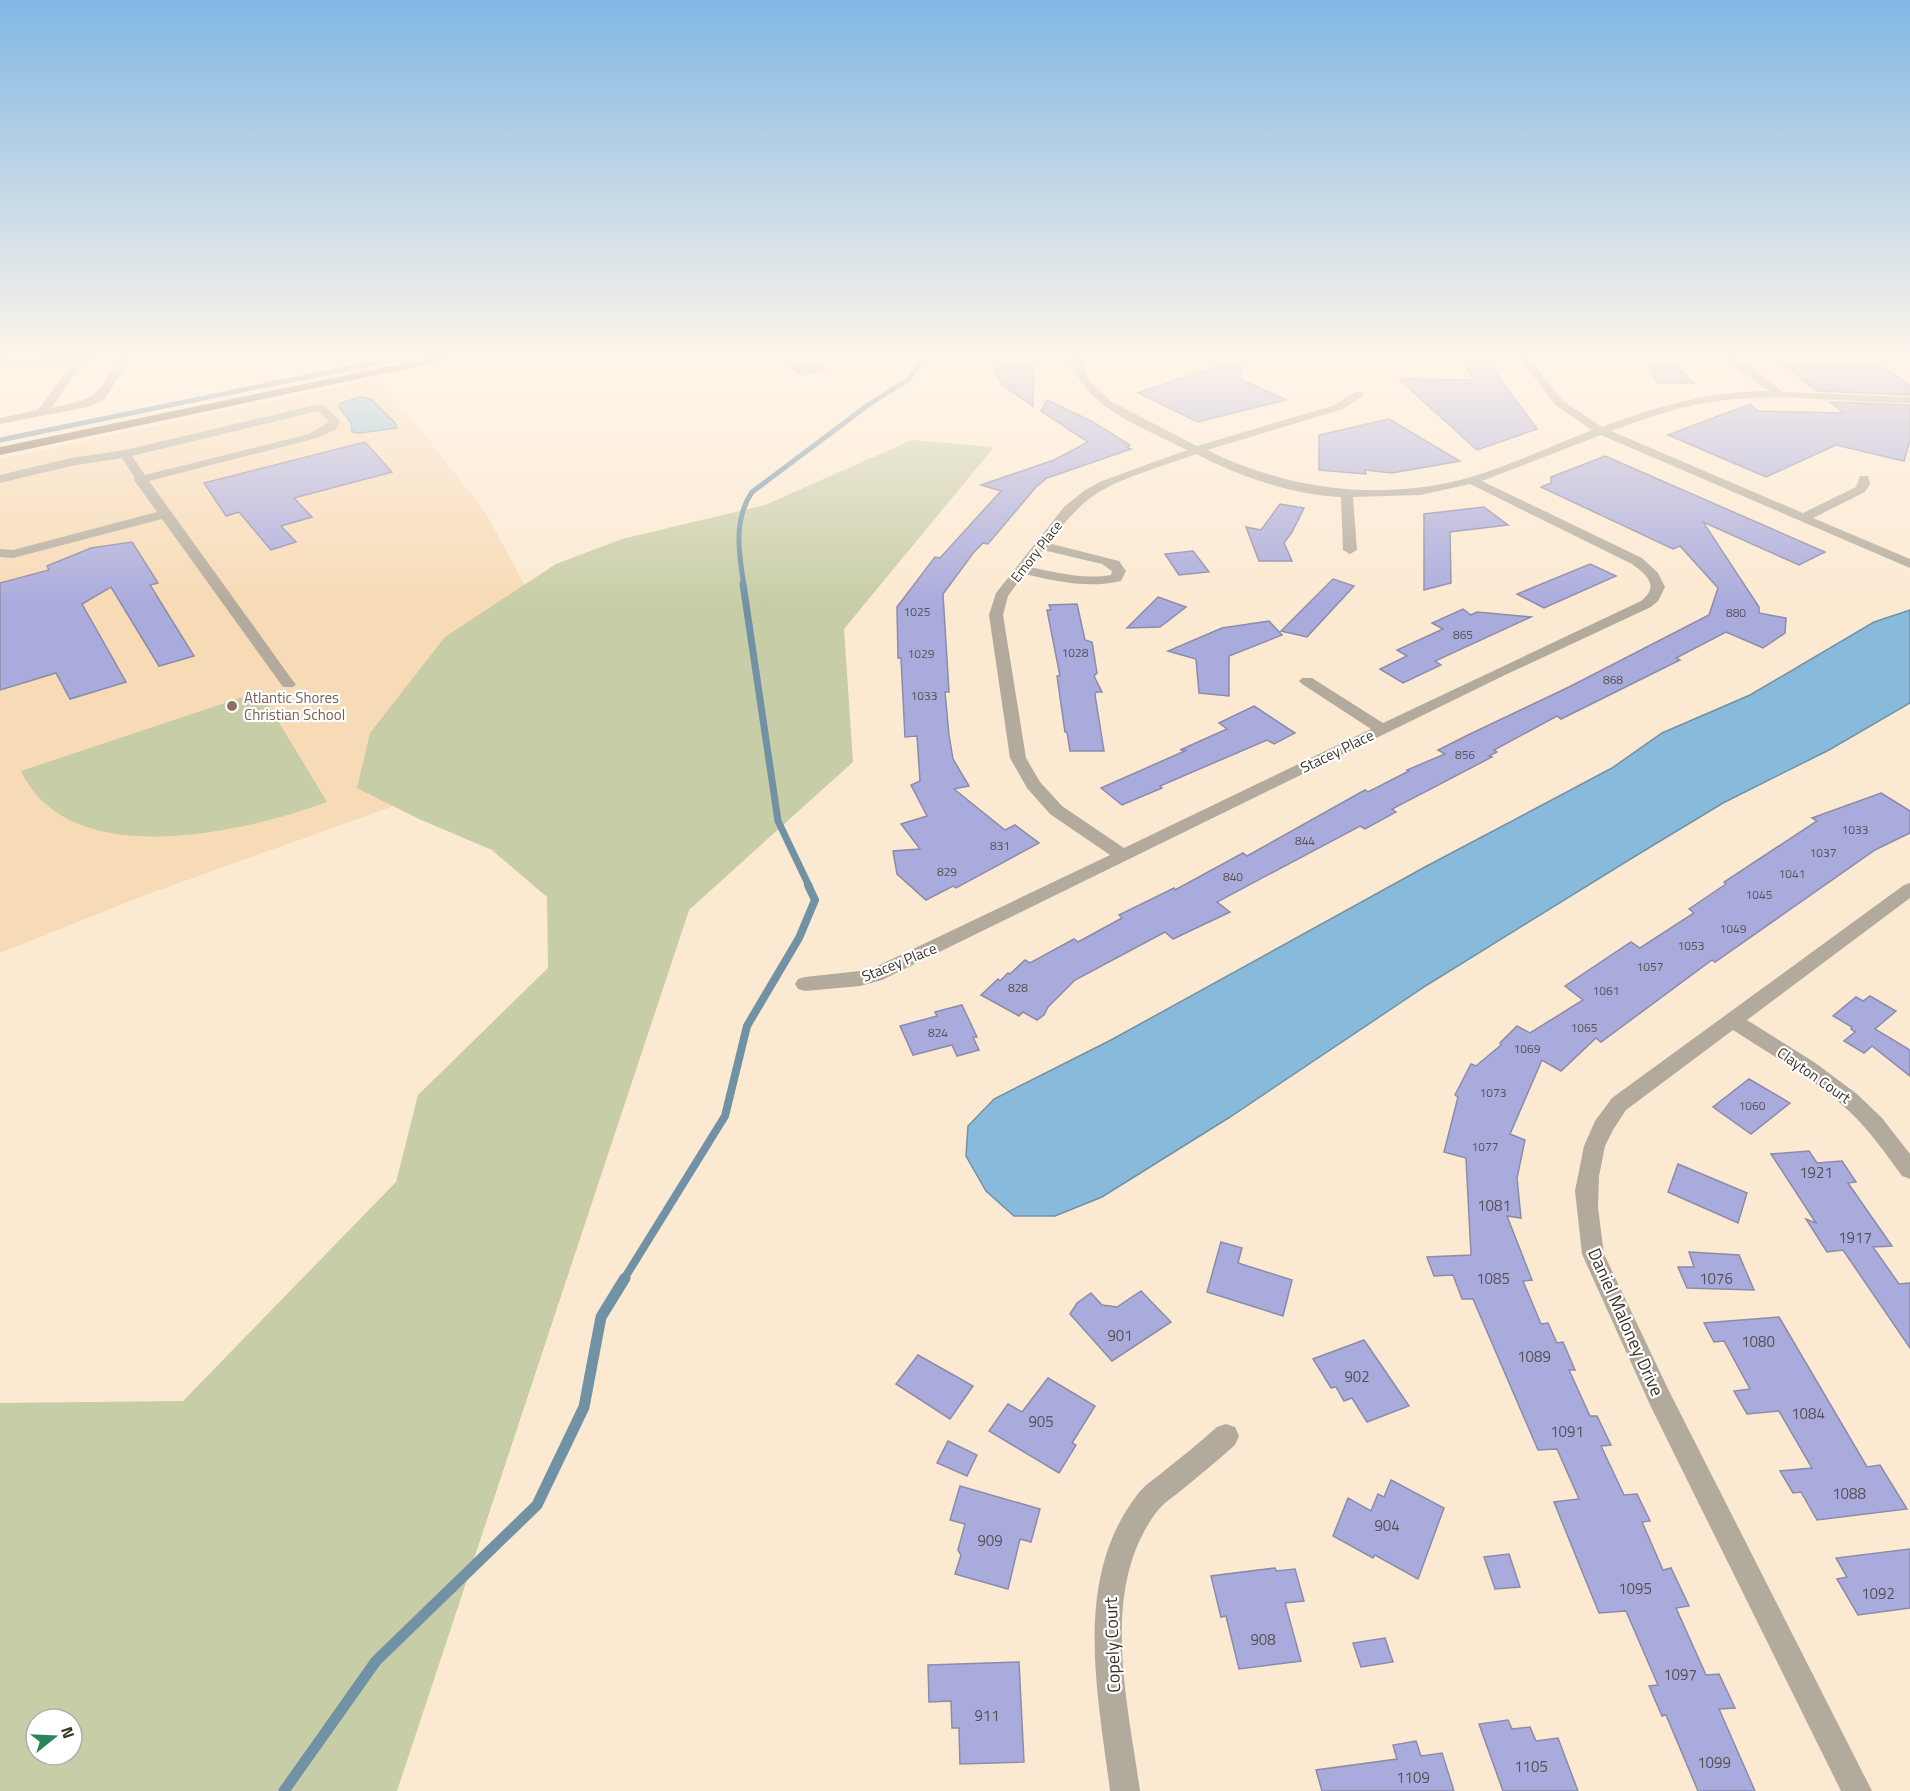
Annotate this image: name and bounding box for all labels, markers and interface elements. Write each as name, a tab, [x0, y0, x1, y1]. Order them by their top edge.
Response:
street label: Emory Place	[1005, 516, 1067, 586]
house number: 1025	[904, 602, 931, 621]
house number: 880	[1726, 603, 1746, 622]
house number: 865	[1453, 625, 1473, 644]
house number: 1028	[1062, 643, 1089, 662]
house number: 1029	[908, 644, 935, 663]
house number: 868	[1603, 670, 1623, 689]
place label: Atlantic Shores Christian School	[244, 686, 345, 726]
house number: 1033	[911, 686, 937, 705]
marker: Atlantic Shores Christian School	[225, 699, 239, 713]
street label: Stacey Place	[1296, 723, 1378, 779]
house number: 856	[1455, 745, 1475, 764]
house number: 1033	[1842, 820, 1868, 839]
house number: 844	[1295, 831, 1315, 850]
house number: 831	[990, 836, 1010, 855]
house number: 1037	[1810, 843, 1836, 862]
house number: 829	[937, 862, 957, 881]
house number: 1041	[1779, 864, 1805, 883]
house number: 840	[1223, 867, 1243, 886]
house number: 1045	[1746, 885, 1773, 904]
house number: 1049	[1720, 919, 1747, 938]
house number: 1053	[1678, 936, 1704, 955]
street label: Stacey Place	[858, 937, 940, 987]
house number: 1057	[1637, 957, 1663, 976]
house number: 828	[1008, 978, 1028, 997]
house number: 1061	[1593, 981, 1619, 1000]
house number: 1065	[1571, 1018, 1598, 1037]
house number: 824	[928, 1023, 948, 1042]
house number: 1069	[1514, 1039, 1541, 1058]
street label: Clayton Court	[1773, 1041, 1856, 1109]
house number: 1073	[1480, 1083, 1506, 1102]
house number: 1060	[1739, 1096, 1766, 1115]
house number: 1077	[1472, 1137, 1498, 1156]
house number: 1921	[1799, 1161, 1833, 1184]
house number: 1081	[1477, 1194, 1511, 1217]
house number: 1917	[1838, 1226, 1872, 1249]
street label: Daniel Maloney Drive	[1581, 1243, 1671, 1401]
house number: 1085	[1476, 1267, 1510, 1290]
house number: 1076	[1699, 1267, 1733, 1290]
house number: 901	[1107, 1324, 1133, 1347]
house number: 1080	[1741, 1330, 1775, 1353]
house number: 1089	[1517, 1345, 1551, 1368]
house number: 902	[1344, 1365, 1370, 1388]
house number: 1084	[1791, 1402, 1825, 1425]
house number: 905	[1028, 1410, 1054, 1433]
house number: 1091	[1550, 1420, 1584, 1443]
house number: 1088	[1832, 1482, 1866, 1505]
house number: 904	[1374, 1514, 1400, 1537]
house number: 909	[977, 1529, 1003, 1552]
house number: 1095	[1618, 1577, 1652, 1600]
house number: 1092	[1861, 1582, 1895, 1605]
street label: Copely Court	[1097, 1596, 1127, 1693]
house number: 908	[1250, 1628, 1276, 1651]
house number: 1097	[1663, 1663, 1697, 1686]
house number: 911	[974, 1704, 1000, 1727]
north arrow	[24, 1707, 84, 1767]
text: N	[55, 1723, 81, 1741]
house number: 1099	[1697, 1751, 1731, 1774]
house number: 1105	[1514, 1755, 1548, 1778]
house number: 1109	[1396, 1766, 1430, 1789]

